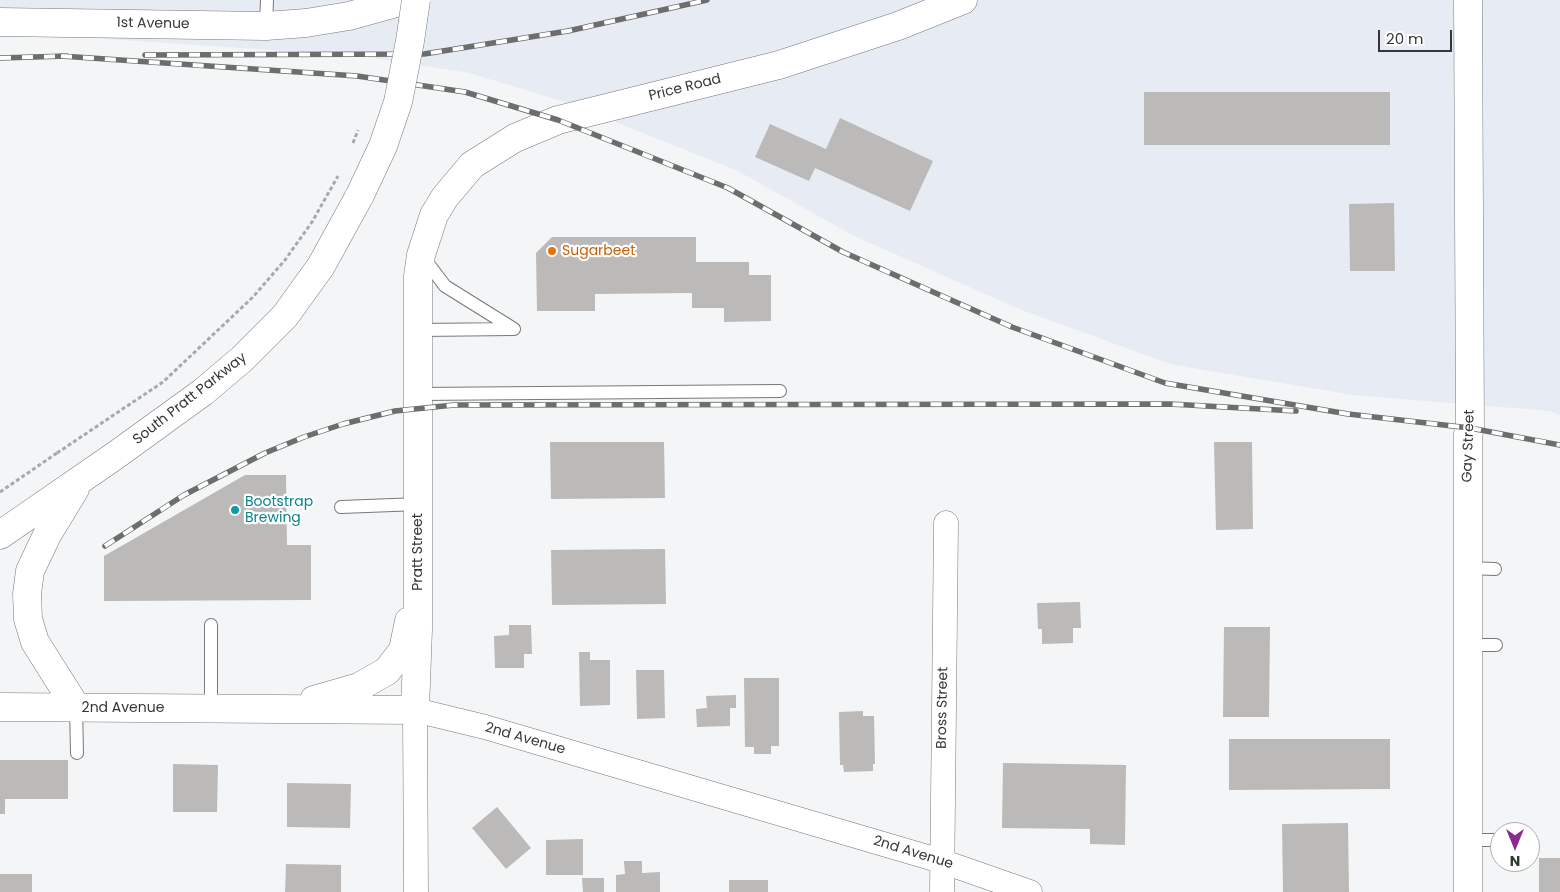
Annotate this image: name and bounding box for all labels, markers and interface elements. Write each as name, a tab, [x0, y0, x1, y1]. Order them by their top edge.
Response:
street label: 1st Avenue	[116, 15, 190, 33]
scale bar	[1380, 20, 1454, 52]
text: 20 m	[1386, 28, 1424, 49]
street label: Price Road	[647, 71, 723, 105]
place label: Sugarbeet	[562, 243, 635, 259]
marker: Sugarbeet	[546, 245, 558, 257]
street label: South Pratt Parkway	[130, 349, 250, 449]
street label: Gay Street	[1459, 409, 1479, 483]
place label: Bootstrap Brewing	[245, 494, 313, 526]
marker: Bootstrap Brewing	[229, 504, 241, 516]
street label: Pratt Street	[410, 513, 426, 591]
street label: Bross Street	[934, 667, 952, 749]
street label: 2nd Avenue	[82, 700, 164, 716]
street label: 2nd Avenue	[483, 720, 567, 758]
north arrow	[1490, 822, 1540, 872]
street label: 2nd Avenue	[871, 833, 955, 873]
text: N	[1510, 851, 1520, 871]

